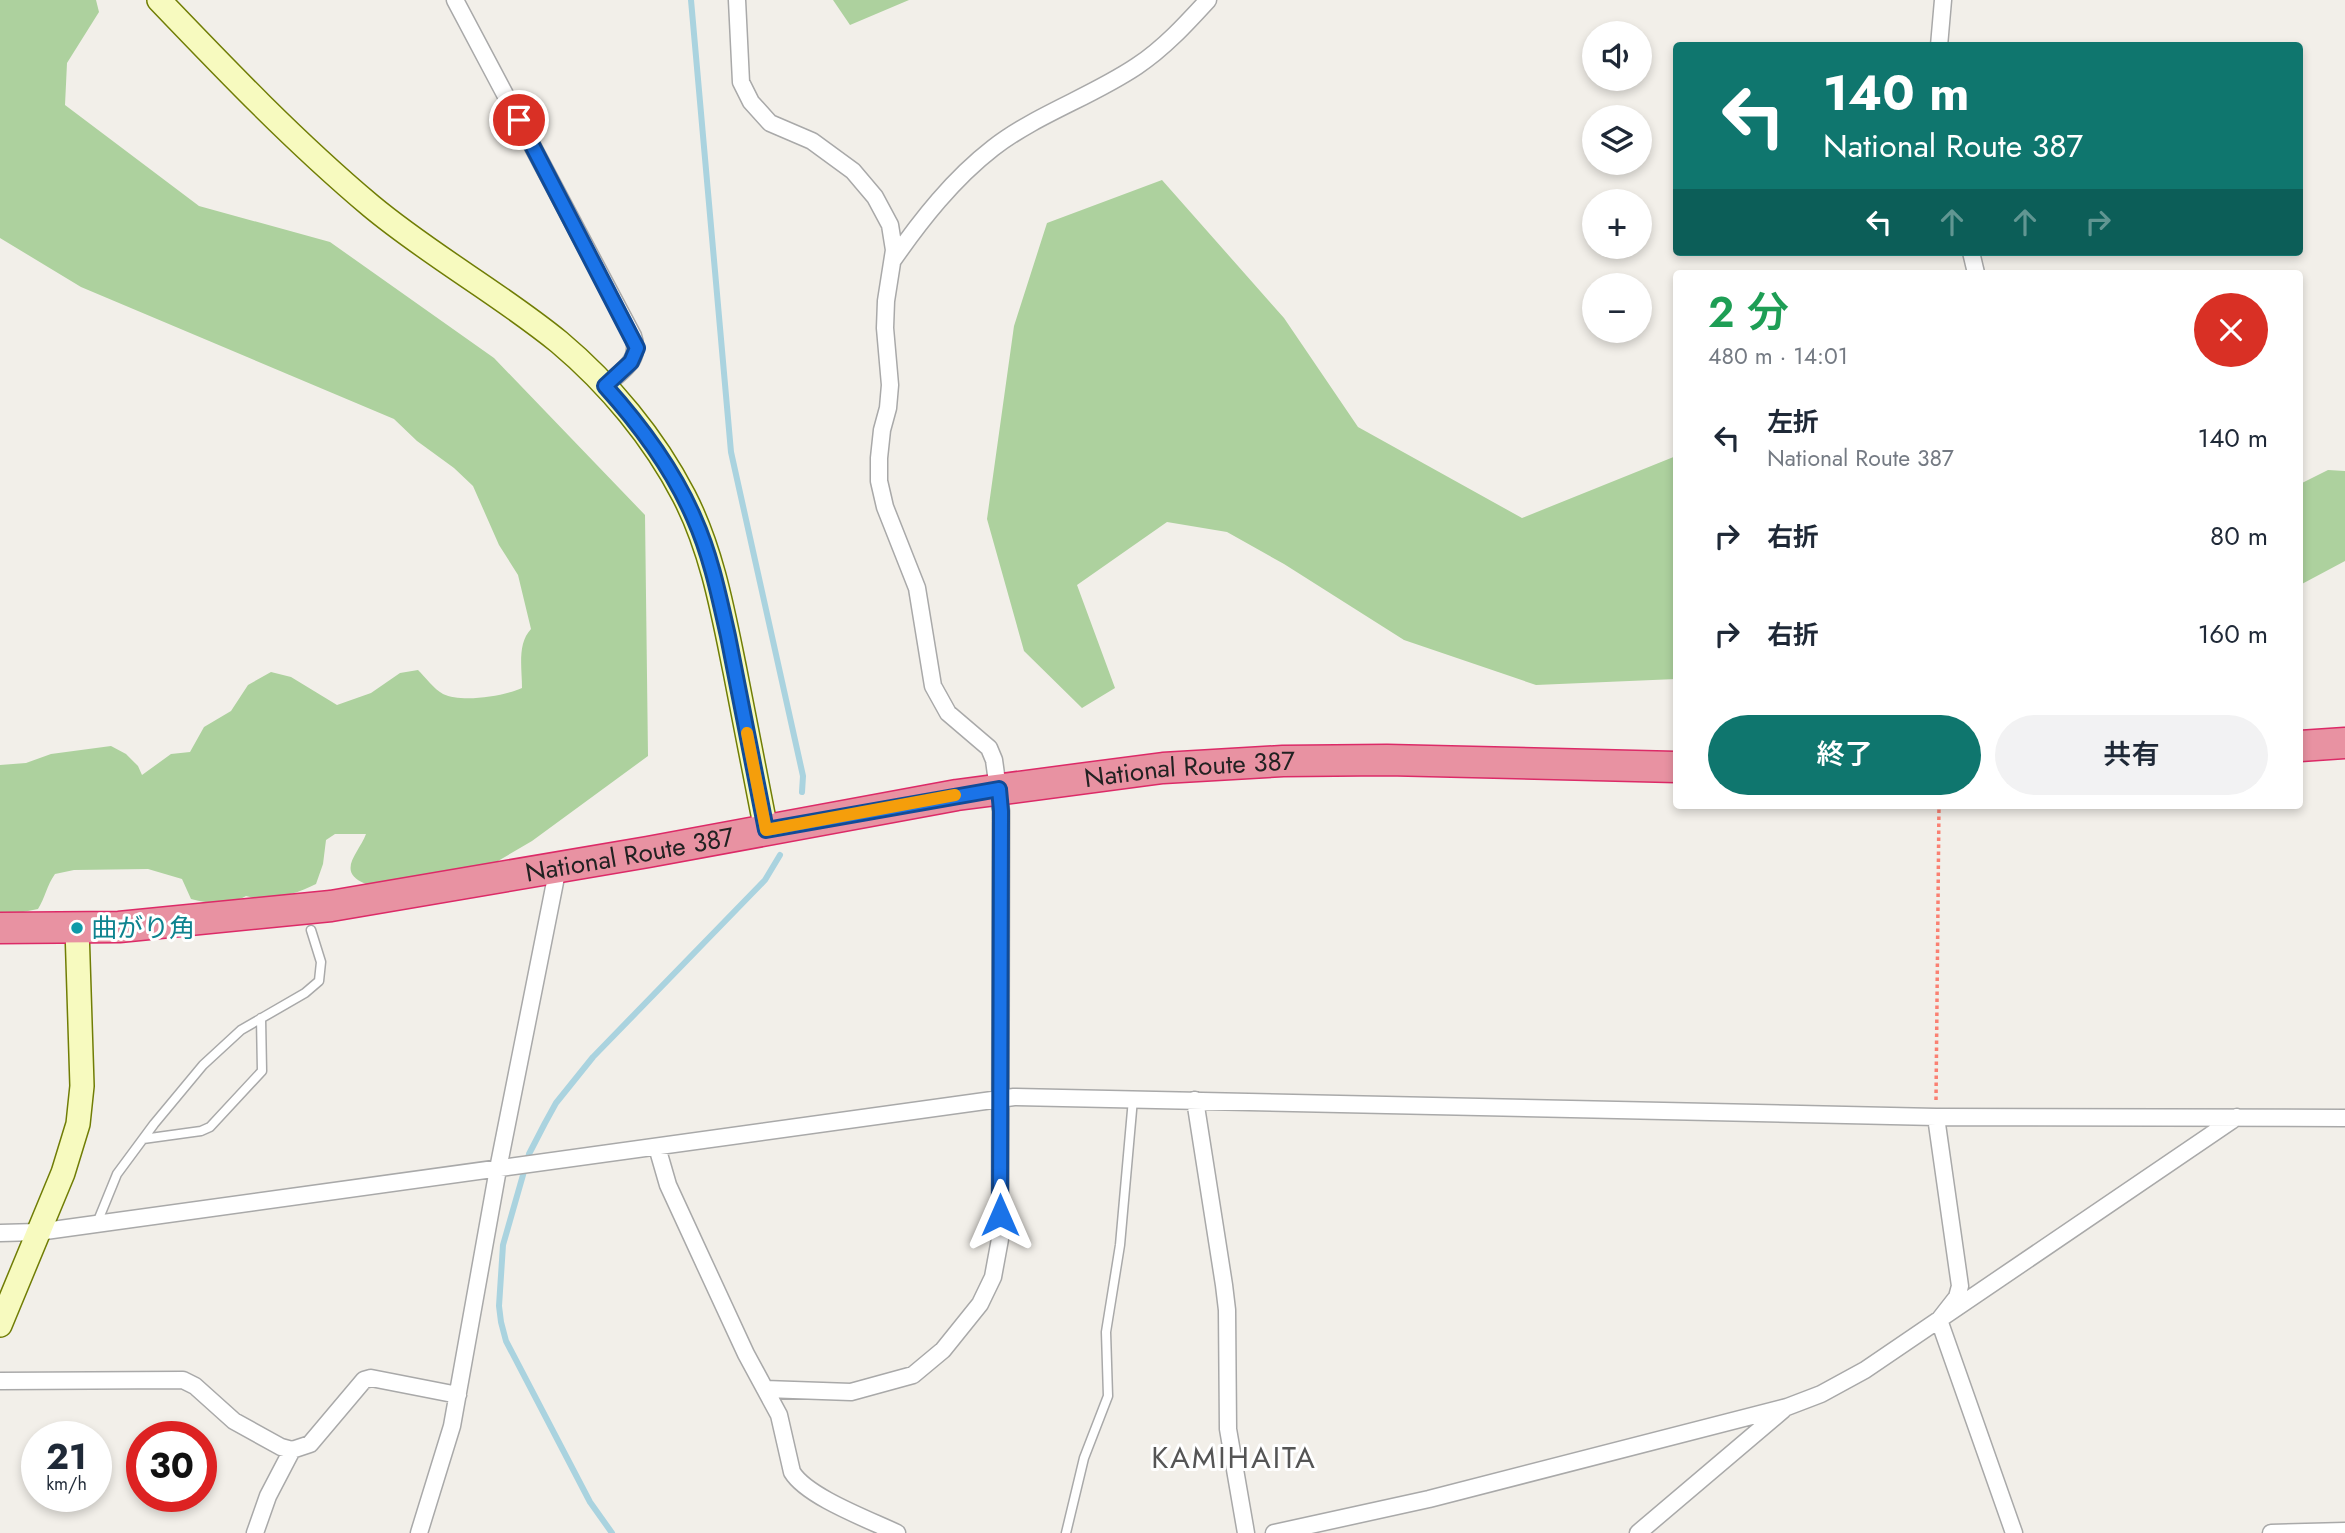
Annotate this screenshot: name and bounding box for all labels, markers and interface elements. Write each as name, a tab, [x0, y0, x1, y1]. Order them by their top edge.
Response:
map controls	[1582, 21, 1652, 343]
button: sound	[1582, 21, 1652, 91]
text: 140 m	[1823, 58, 1969, 128]
icon: left	[1708, 70, 1799, 161]
pin	[489, 90, 549, 150]
icon: arrive	[500, 101, 538, 139]
button: layers	[1582, 105, 1652, 175]
text: National Route 387	[1823, 123, 2083, 169]
button: +	[1582, 189, 1652, 259]
icon: left	[1860, 203, 1898, 241]
icon: ahead	[1933, 203, 1971, 241]
icon: ahead	[2006, 203, 2044, 241]
icon: right	[2079, 203, 2117, 241]
button: −	[1582, 273, 1652, 343]
text: 2 分	[1708, 282, 1789, 343]
button: close	[2194, 293, 2268, 367]
text: 480 m · 14:01	[1708, 339, 1848, 373]
text: 左折	[1767, 403, 1819, 441]
icon: left	[1708, 419, 1746, 457]
text: 140 m	[2197, 419, 2268, 457]
text: National Route 387	[1767, 441, 1954, 475]
icon: right	[1708, 517, 1746, 555]
text: 80 m	[2210, 517, 2268, 555]
text: 右折	[1767, 518, 1819, 556]
icon: right	[1708, 615, 1746, 653]
text: 160 m	[2198, 615, 2268, 653]
text: 右折	[1767, 616, 1819, 654]
button: 終了	[1708, 715, 1981, 795]
button: 共有	[1995, 715, 2268, 795]
street label: National Route 387	[1082, 742, 1295, 797]
street label: National Route 387	[522, 817, 737, 892]
place label: 曲がり角	[91, 909, 195, 947]
marker: 曲がり角	[69, 920, 85, 936]
position arrow	[963, 1178, 1037, 1252]
speed limit sign: 30	[126, 1421, 217, 1512]
text: 21	[46, 1432, 87, 1482]
district label: KAMIHAITA	[1151, 1436, 1317, 1479]
text: km/h	[46, 1471, 87, 1497]

